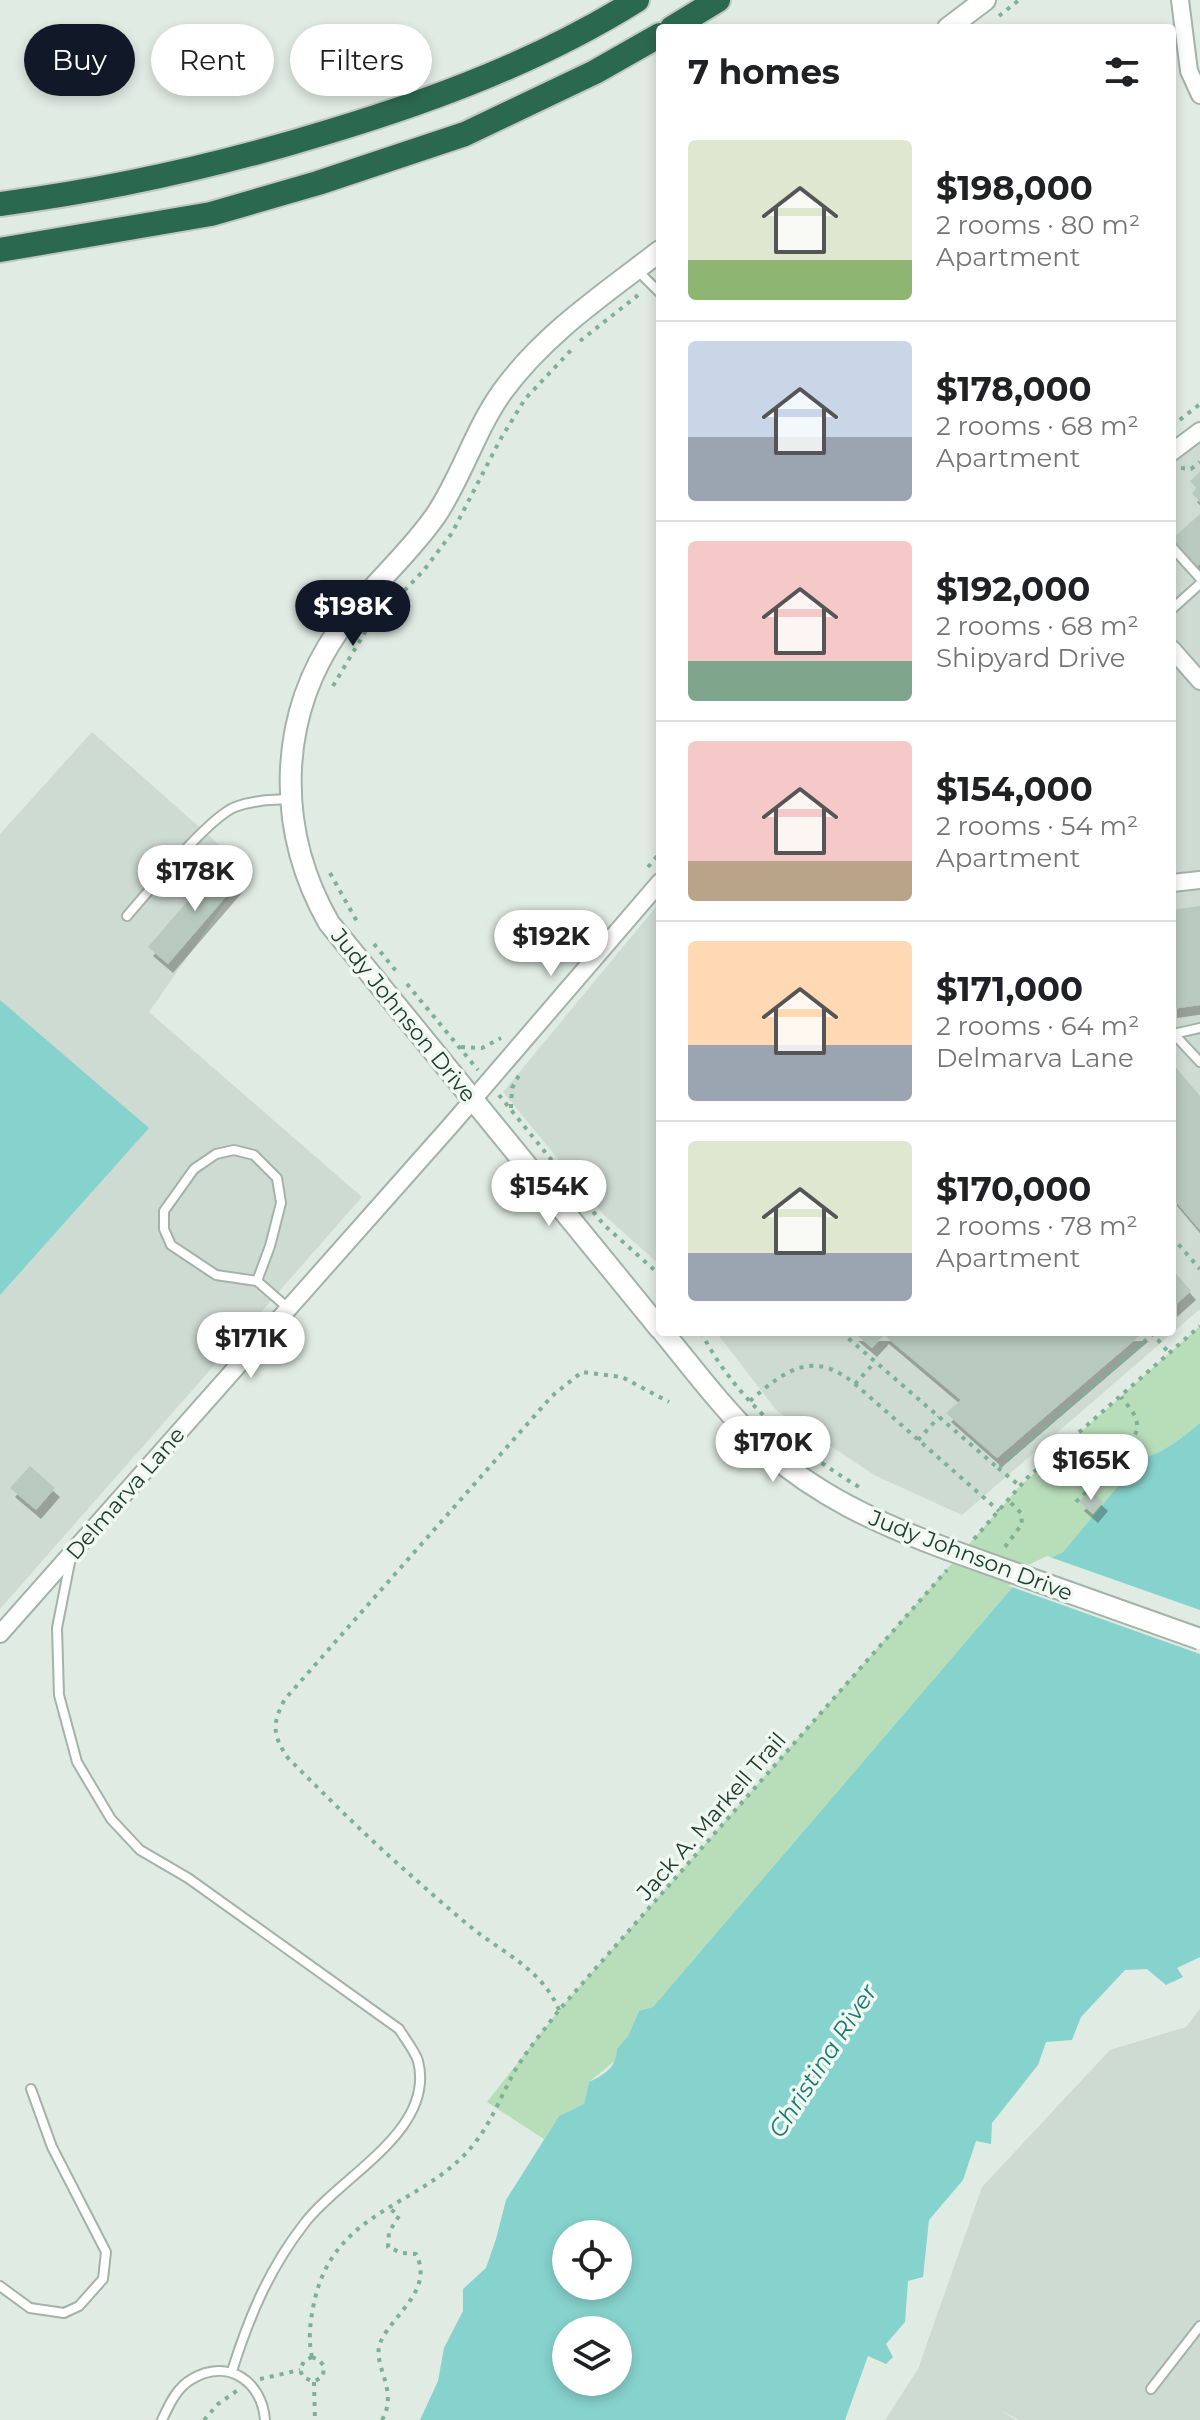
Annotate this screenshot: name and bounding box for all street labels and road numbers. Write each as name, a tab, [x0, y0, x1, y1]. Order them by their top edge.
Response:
street label: Judy Johnson Drive	[325, 922, 482, 1108]
street label: Delmarva Lane	[60, 1421, 190, 1565]
street label: Judy Johnson Drive	[864, 1504, 1076, 1607]
street label: Jack A. Markell Trail	[631, 1727, 792, 1906]

